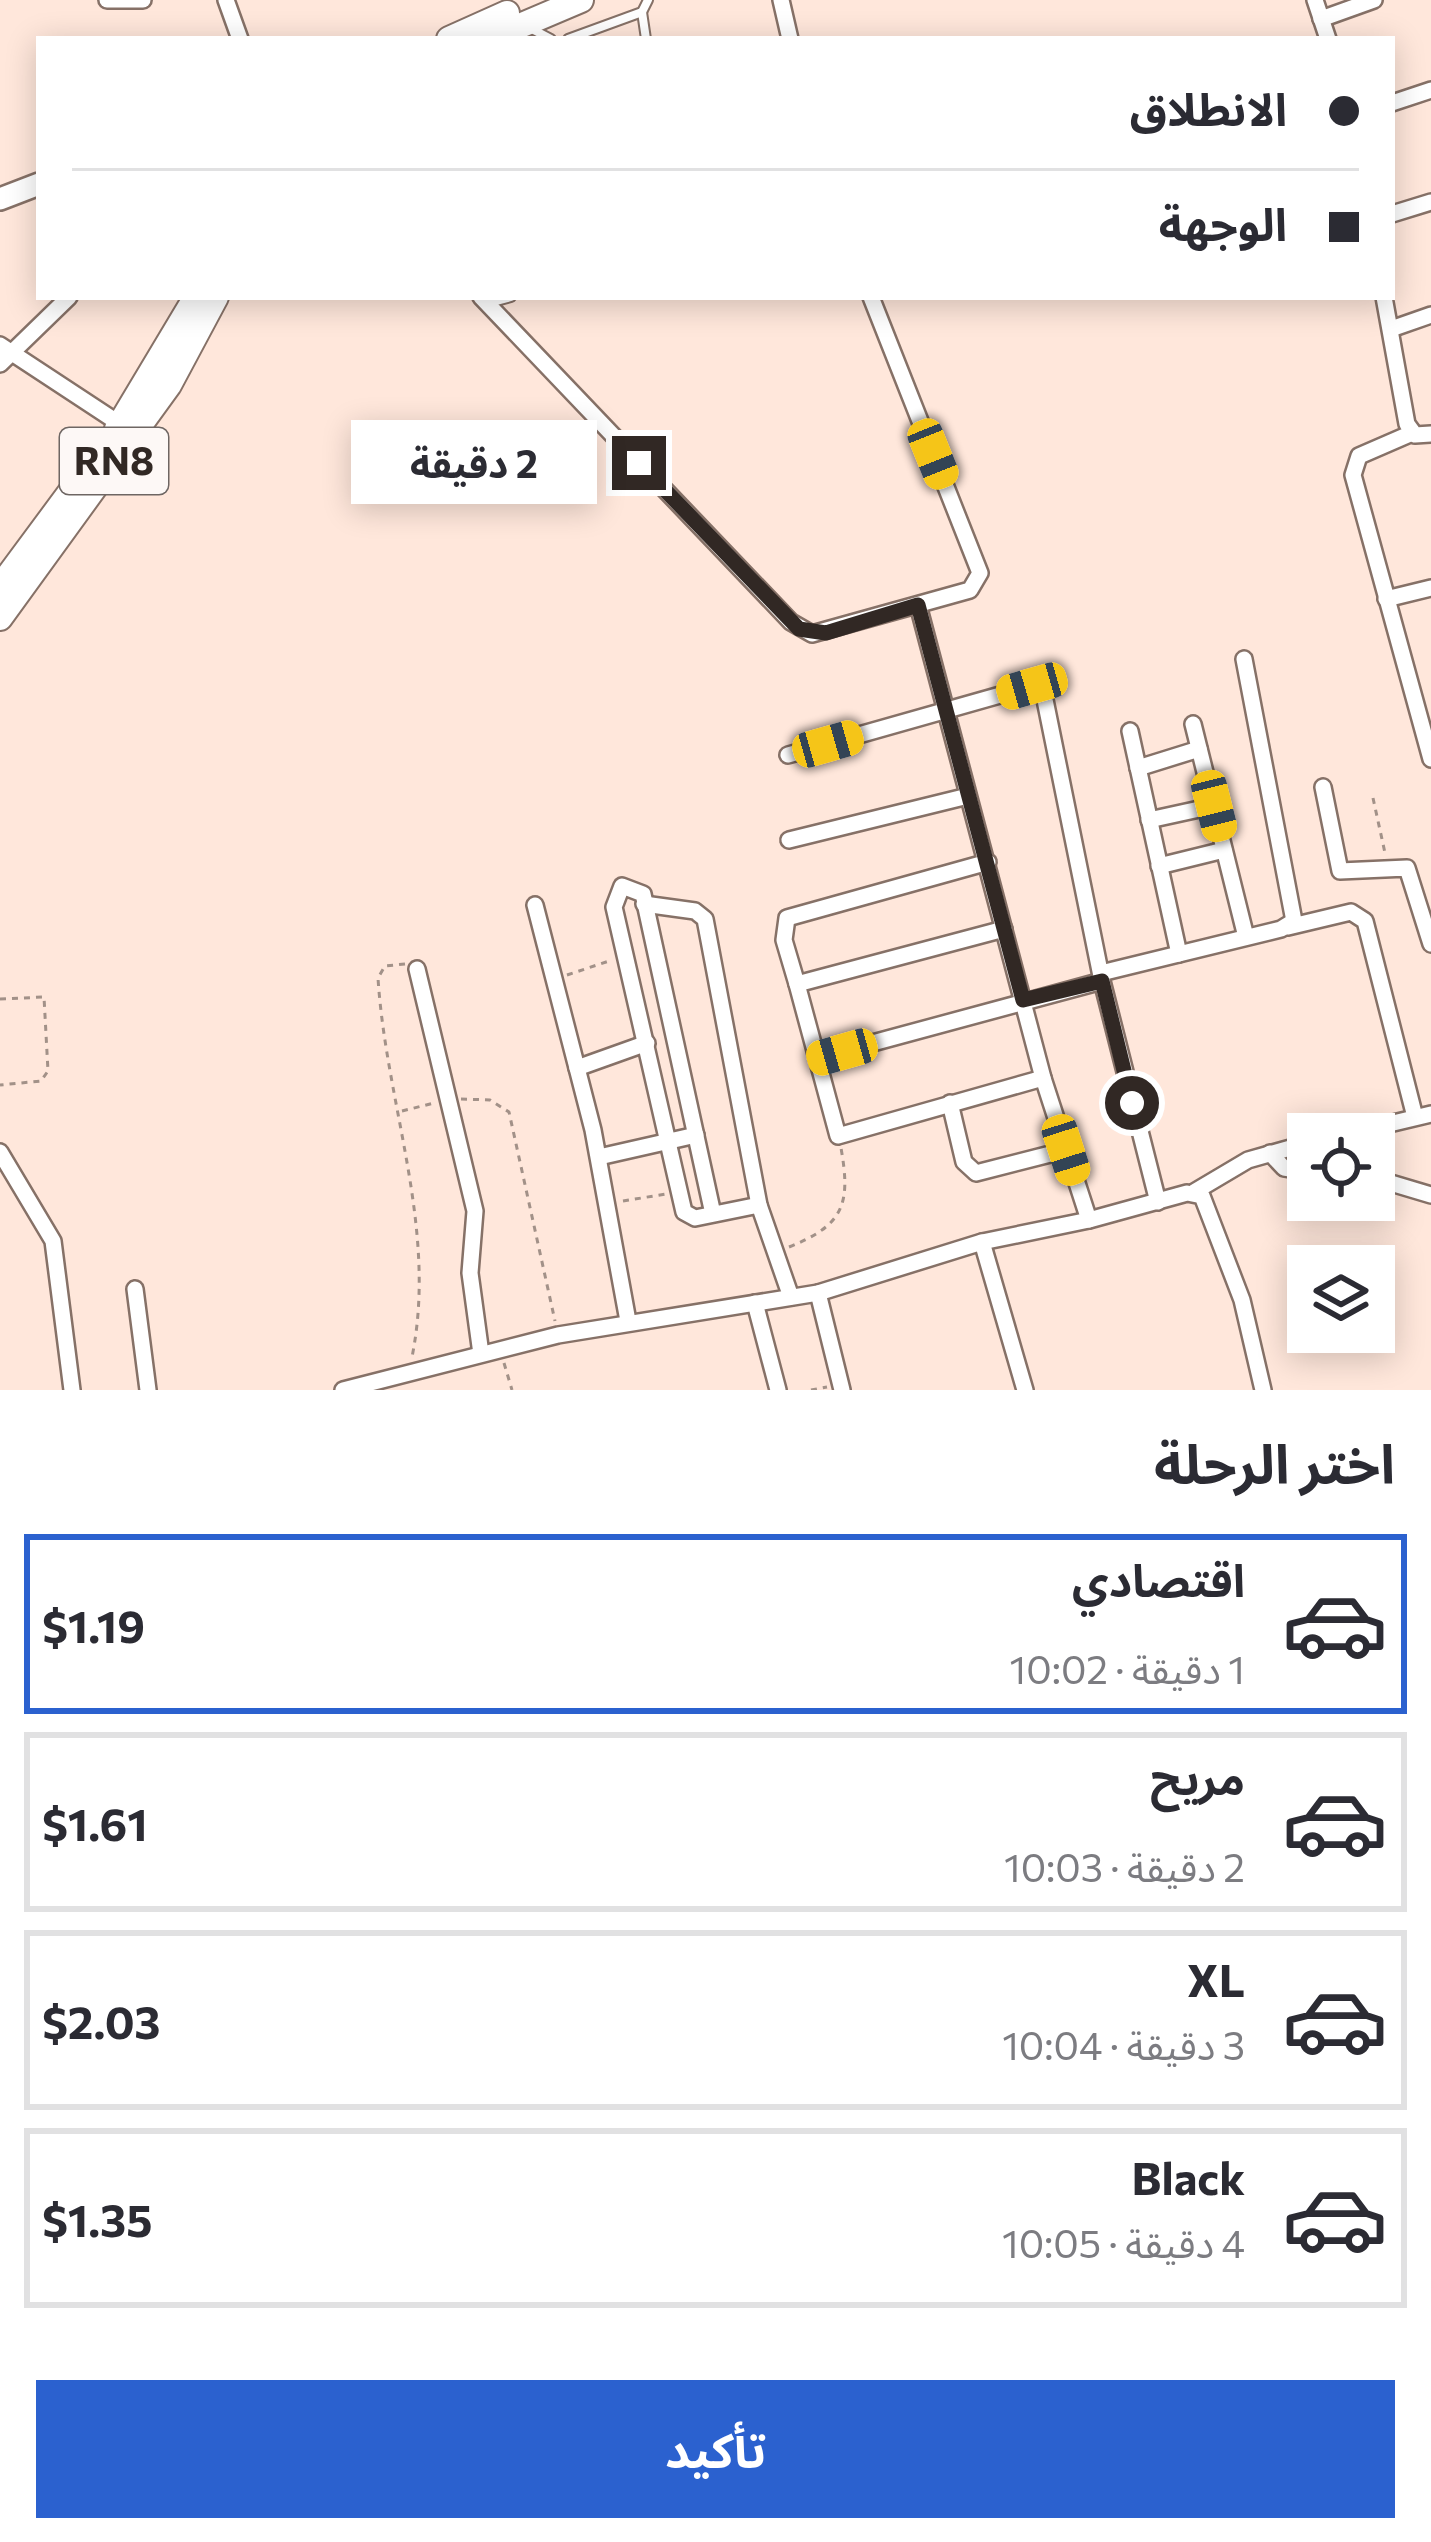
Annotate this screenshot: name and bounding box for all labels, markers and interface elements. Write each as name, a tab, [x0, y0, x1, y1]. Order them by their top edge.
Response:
text: الانطلاق	[1130, 80, 1287, 135]
text: الوجهة	[1159, 195, 1287, 250]
car	[903, 414, 963, 494]
callout: 2 دقيقة	[351, 421, 597, 505]
road number: RN8	[60, 428, 168, 494]
route end	[612, 436, 666, 490]
text: 2 دقيقة	[410, 438, 538, 486]
car	[992, 659, 1072, 713]
car	[788, 717, 868, 771]
car	[1188, 767, 1240, 845]
car	[802, 1025, 882, 1079]
route start	[1105, 1076, 1159, 1130]
car	[1038, 1110, 1094, 1190]
map controls	[1287, 1113, 1395, 1353]
button: locate	[1287, 1113, 1395, 1221]
button: layers	[1287, 1245, 1395, 1353]
text: اختر الرحلة	[1154, 1429, 1395, 1495]
text: اقتصادي	[1072, 1551, 1245, 1606]
icon: car	[1281, 1570, 1389, 1678]
text: $1.19	[42, 1597, 145, 1652]
text: 1 دقيقة · 10:02	[1010, 1644, 1245, 1692]
text: مريح	[1150, 1749, 1245, 1804]
icon: car	[1281, 1768, 1389, 1876]
text: $1.61	[42, 1795, 148, 1850]
text: 2 دقيقة · 10:03	[1004, 1842, 1245, 1890]
text: XL	[1187, 1951, 1245, 2006]
icon: car	[1281, 1966, 1389, 2074]
text: $2.03	[42, 1993, 161, 2048]
text: 3 دقيقة · 10:04	[1002, 2020, 1245, 2068]
text: Black	[1132, 2149, 1245, 2204]
icon: car	[1281, 2164, 1389, 2272]
text: $1.35	[42, 2191, 153, 2246]
text: 4 دقيقة · 10:05	[1002, 2218, 1245, 2266]
button: تأكيد	[36, 2380, 1395, 2518]

